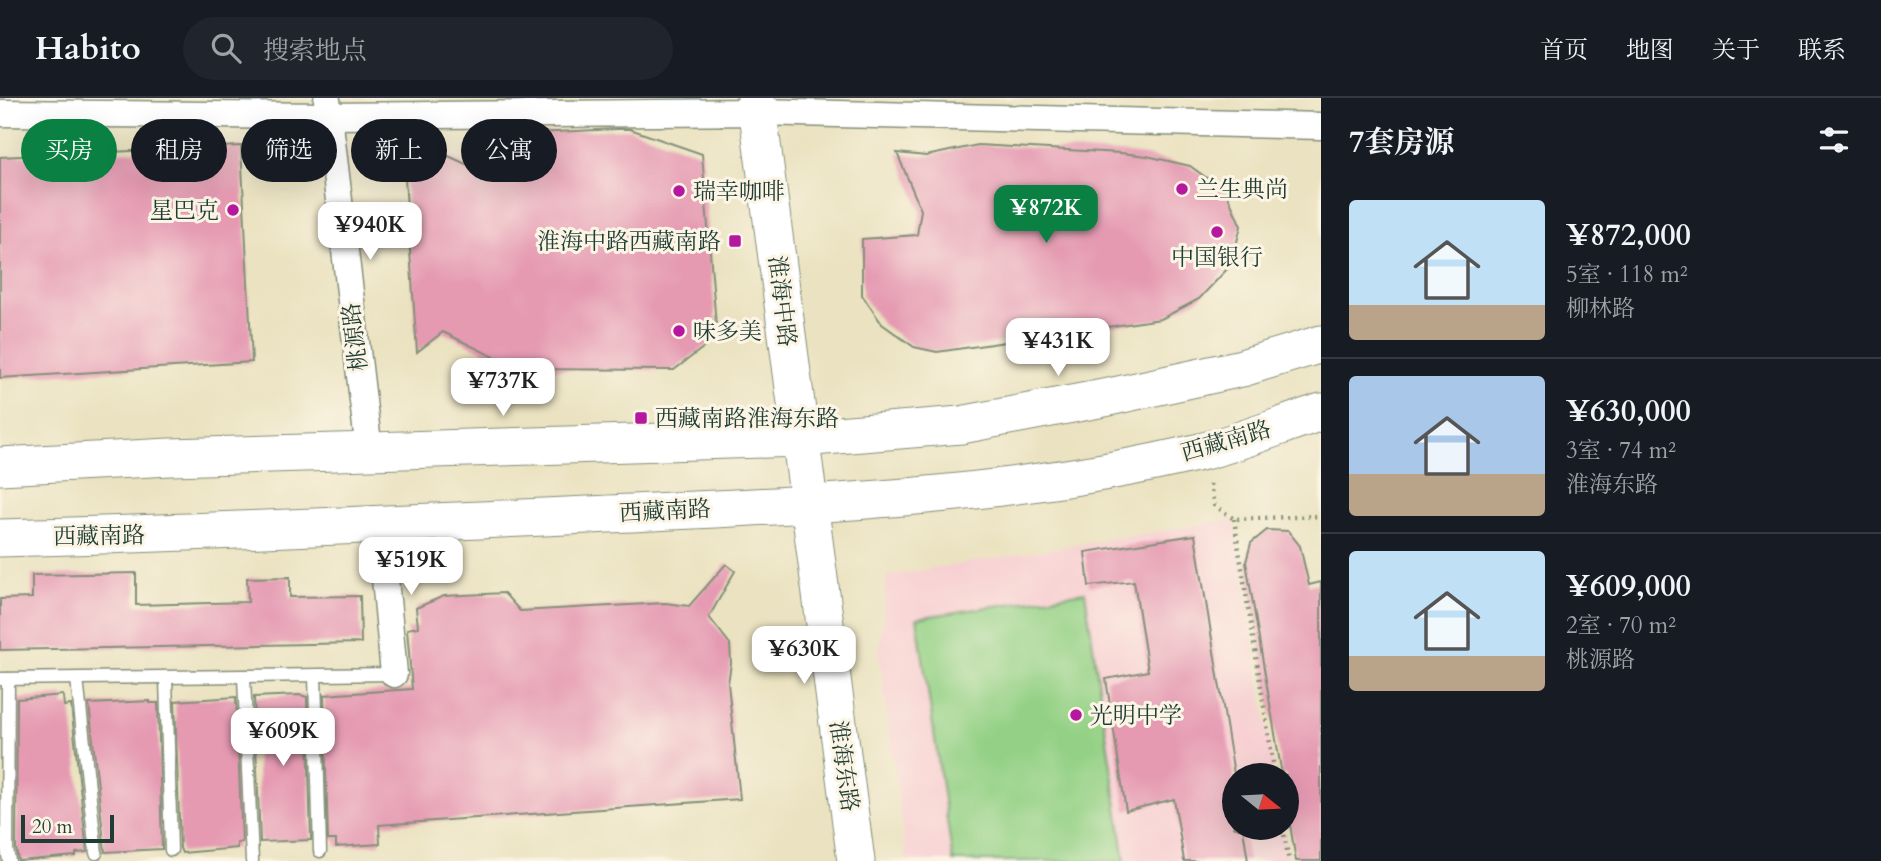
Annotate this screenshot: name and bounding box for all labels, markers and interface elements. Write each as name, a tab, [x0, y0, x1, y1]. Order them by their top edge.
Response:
search box	[183, 17, 673, 80]
text: Habito	[35, 26, 141, 71]
icon: search	[207, 29, 245, 67]
text: 搜索地点	[263, 33, 367, 68]
text: 首页	[1540, 34, 1588, 67]
text: 地图	[1626, 34, 1674, 67]
text: 关于	[1712, 34, 1760, 67]
text: 联系	[1798, 34, 1846, 67]
chip: 买房	[21, 119, 117, 182]
chip: 租房	[131, 119, 227, 182]
chip: 筛选	[241, 119, 337, 182]
chip: 新上	[351, 119, 447, 182]
chip: 公寓	[461, 119, 557, 182]
icon: filters	[1815, 121, 1853, 159]
text: 7套房源	[1349, 122, 1454, 163]
place label: 兰生典尚	[1196, 174, 1288, 205]
place label: 瑞幸咖啡	[693, 176, 785, 207]
marker: 兰生典尚	[1174, 181, 1190, 197]
marker: 瑞幸咖啡	[671, 183, 687, 199]
pin: ¥872K	[997, 186, 1095, 245]
text: ¥872K	[1010, 192, 1082, 223]
place label: 星巴克	[150, 195, 219, 226]
marker: 星巴克	[225, 202, 241, 218]
pin: ¥940K	[321, 202, 419, 262]
text: ¥940K	[334, 209, 406, 240]
text: ¥872,000	[1566, 215, 1691, 256]
marker: 中国银行	[1209, 224, 1225, 240]
place label: 淮海中路西藏南路	[537, 226, 721, 257]
icon: home	[1405, 228, 1489, 312]
marker: 淮海中路西藏南路	[727, 233, 743, 249]
place label: 中国银行	[1171, 242, 1263, 273]
street label: 淮海中路	[761, 253, 803, 349]
text: 5室 · 118 m²	[1566, 259, 1688, 290]
text: 柳林路	[1566, 293, 1635, 324]
street label: 桃源路	[335, 301, 375, 373]
place label: 味多美	[693, 316, 762, 347]
pin: ¥431K	[1009, 318, 1107, 378]
marker: 味多美	[671, 323, 687, 339]
text: ¥431K	[1022, 325, 1094, 356]
pin: ¥737K	[454, 358, 552, 418]
text: ¥737K	[467, 365, 539, 396]
text: ¥630,000	[1566, 391, 1691, 432]
place label: 西藏南路淮海东路	[655, 403, 839, 434]
icon: home	[1405, 404, 1489, 488]
marker: 西藏南路淮海东路	[633, 410, 649, 426]
street label: 西藏南路	[1178, 413, 1274, 469]
text: 3室 · 74 m²	[1566, 435, 1676, 466]
text: 淮海东路	[1566, 469, 1658, 500]
street label: 西藏南路	[618, 493, 712, 529]
street label: 西藏南路	[53, 520, 145, 552]
pin: ¥519K	[362, 538, 460, 597]
text: ¥519K	[375, 544, 447, 575]
text: ¥609,000	[1566, 566, 1691, 607]
icon: home	[1405, 579, 1489, 663]
text: 2室 · 70 m²	[1566, 610, 1676, 641]
pin: ¥630K	[755, 626, 853, 686]
text: ¥630K	[768, 633, 840, 664]
text: 桃源路	[1566, 644, 1635, 675]
place label: 光明中学	[1090, 700, 1182, 731]
marker: 光明中学	[1068, 707, 1084, 723]
pin: ¥609K	[234, 708, 332, 768]
text: ¥609K	[247, 715, 319, 746]
street label: 淮海东路	[822, 718, 866, 814]
north arrow	[1222, 763, 1298, 840]
map controls	[1222, 763, 1299, 840]
scale bar	[21, 812, 114, 844]
text: 20 m	[32, 814, 73, 840]

